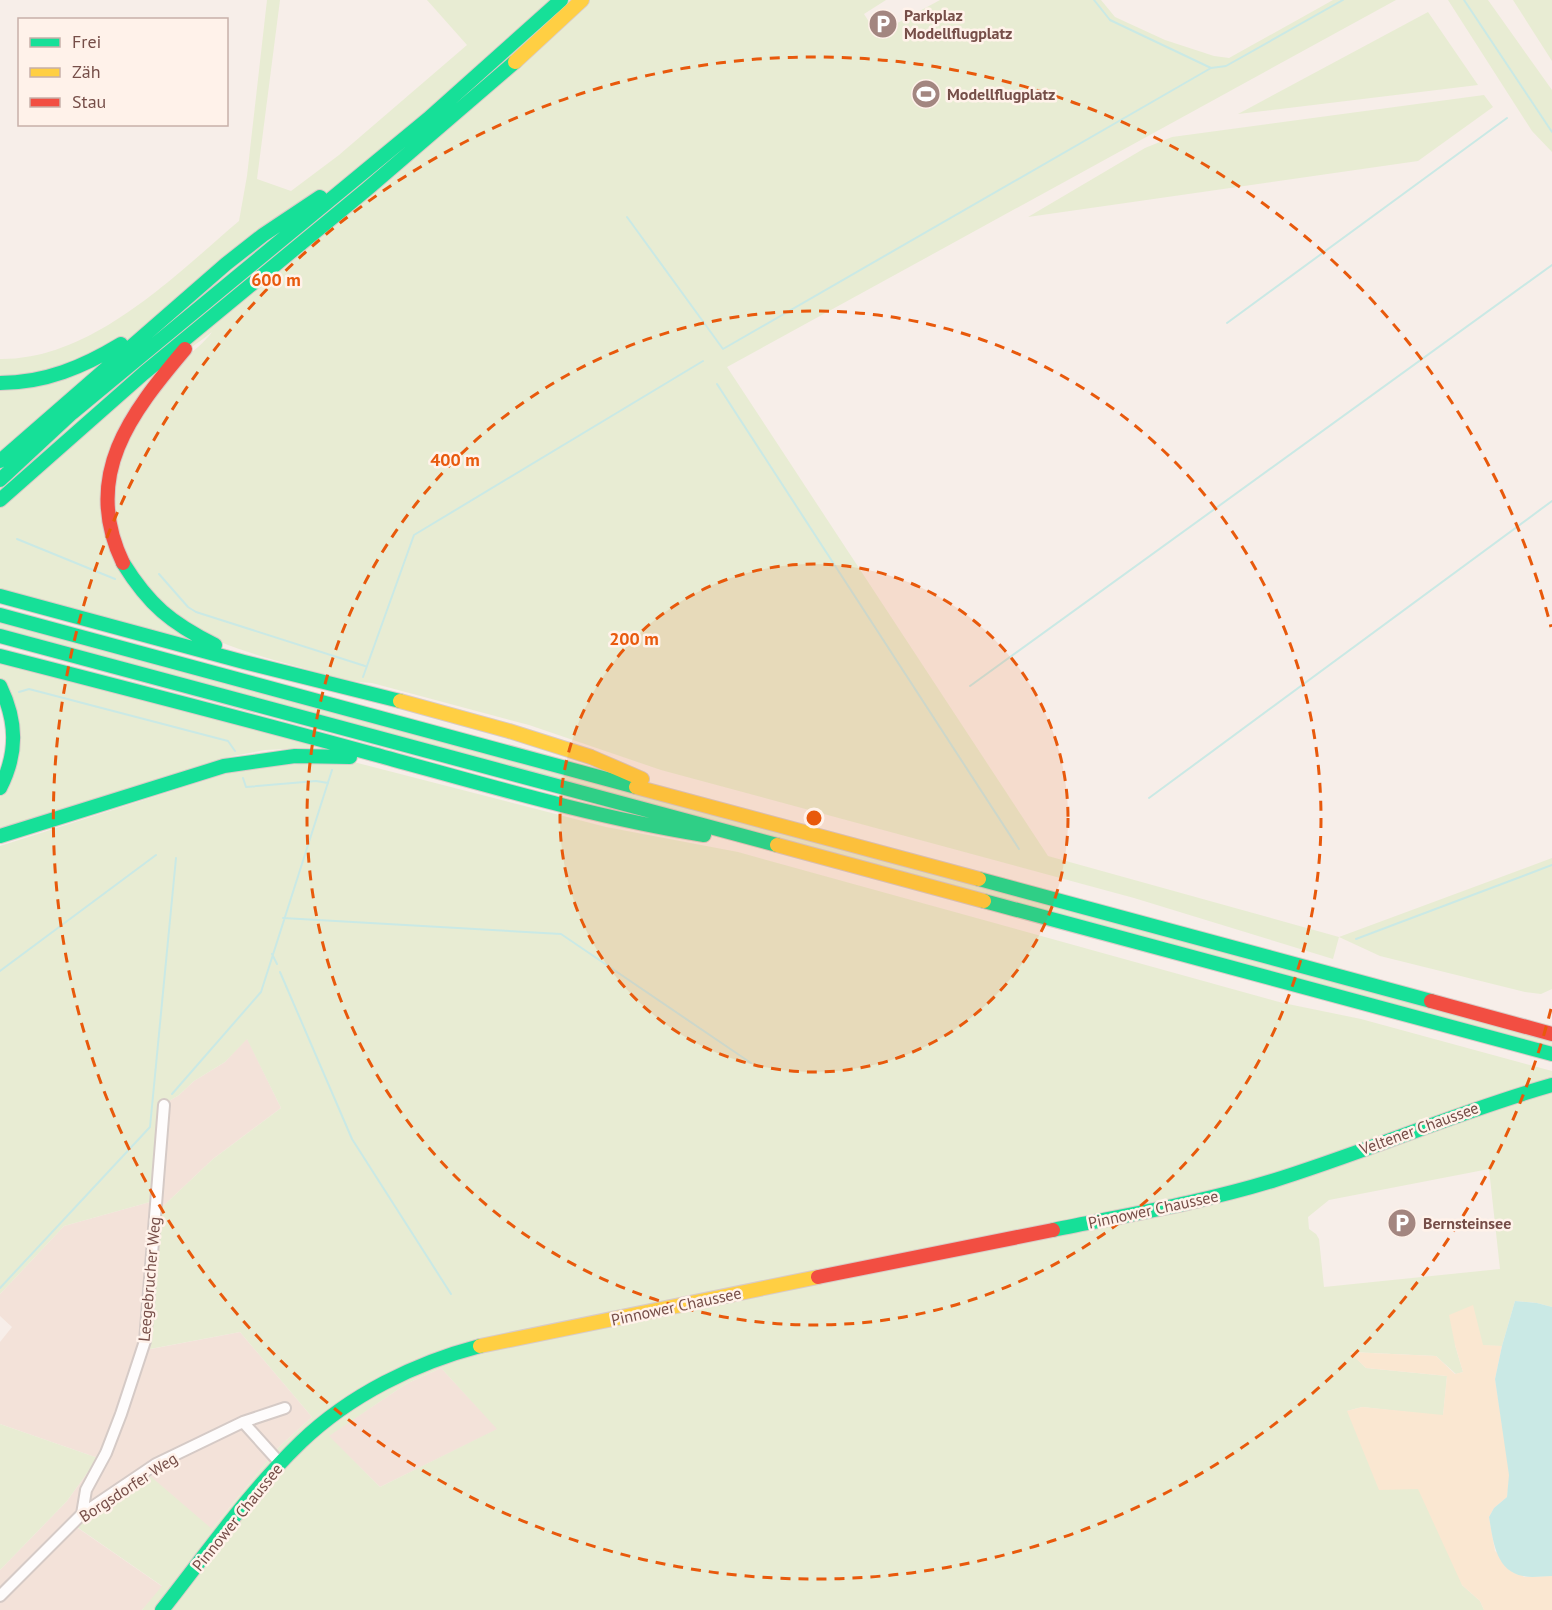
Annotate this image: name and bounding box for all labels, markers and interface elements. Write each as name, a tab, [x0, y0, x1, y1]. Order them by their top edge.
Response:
place label: Parkplaz Modellflugplatz	[904, 5, 1012, 43]
parking icon: Parkplaz Modellflugplatz	[867, 8, 899, 40]
legend	[18, 18, 228, 126]
text: Frei	[72, 30, 101, 53]
text: Zäh	[72, 60, 101, 83]
sports icon: Modellflugplatz	[910, 78, 942, 110]
place label: Modellflugplatz	[947, 84, 1055, 104]
text: Stau	[72, 90, 106, 113]
text: 600 m	[251, 268, 301, 291]
text: 400 m	[430, 448, 480, 471]
text: 200 m	[609, 627, 659, 650]
centre of rings	[804, 808, 824, 828]
street label: Veltener Chaussee	[1356, 1097, 1481, 1159]
street label: Pinnower Chaussee	[1086, 1185, 1220, 1233]
parking icon: Bernsteinsee	[1386, 1207, 1418, 1239]
place label: Bernsteinsee	[1423, 1213, 1511, 1233]
street label: Leegebrucher Weg	[134, 1216, 164, 1342]
street label: Pinnower Chaussee	[609, 1282, 743, 1330]
street label: Borgsdorfer Weg	[75, 1448, 181, 1526]
street label: Pinnower Chaussee	[188, 1459, 286, 1575]

